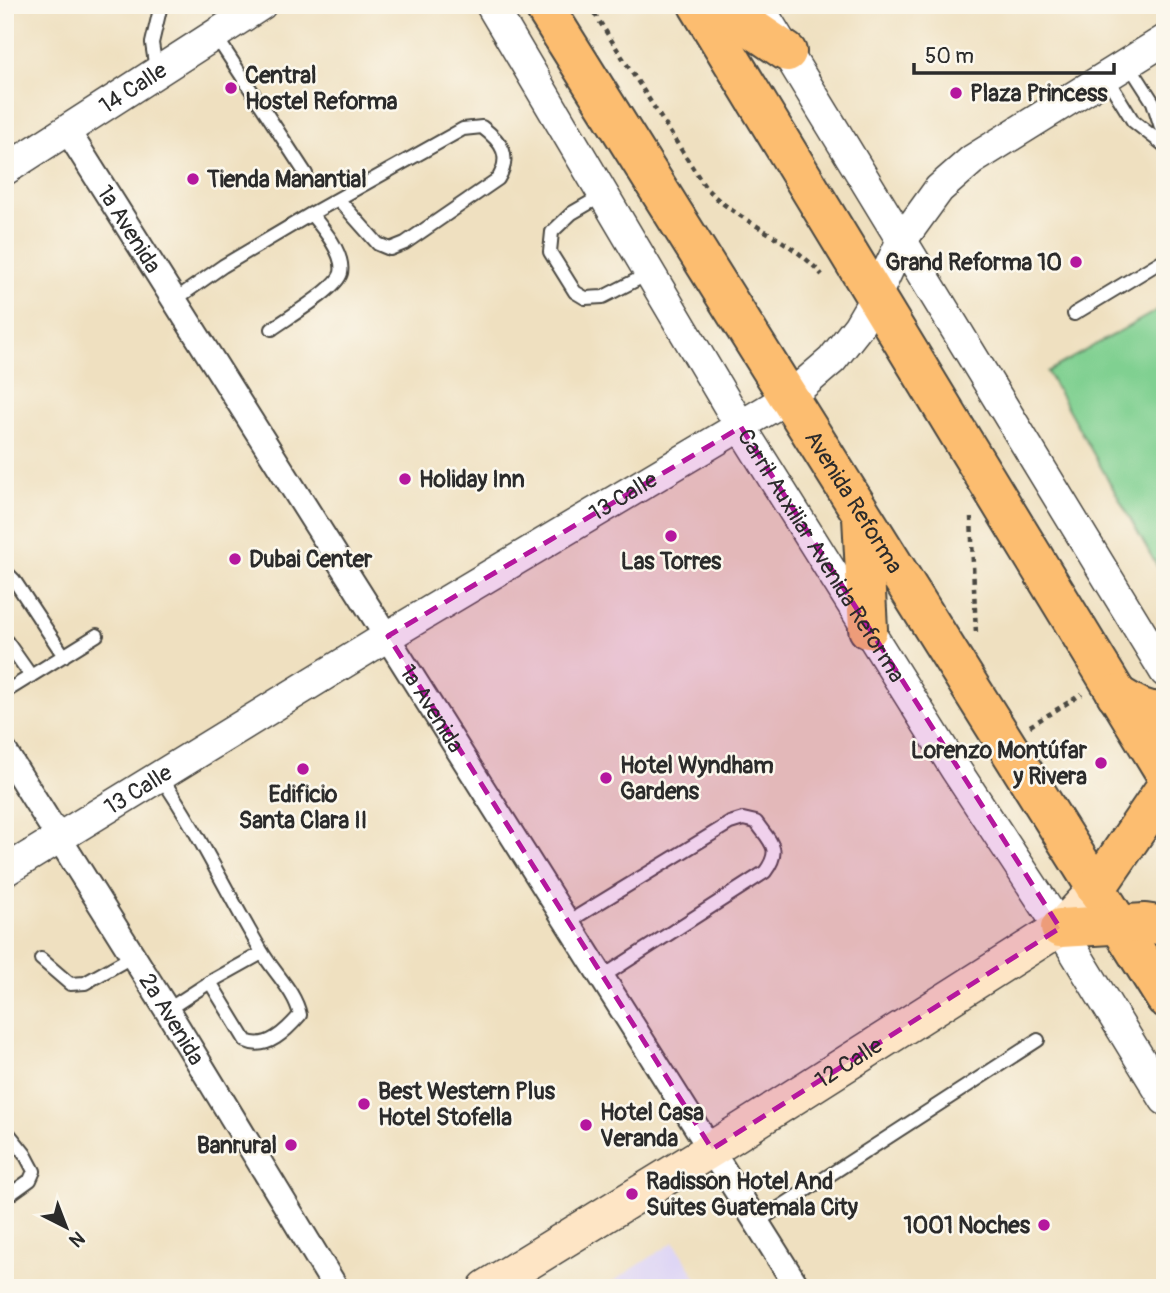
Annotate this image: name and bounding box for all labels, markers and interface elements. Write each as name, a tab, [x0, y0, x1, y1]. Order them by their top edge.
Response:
scale bar	[914, 32, 1114, 76]
text: 50 m	[925, 43, 974, 70]
street label: 14 Calle	[94, 55, 173, 120]
place label: Central Hostel Reforma	[245, 61, 398, 116]
place label: Plaza Princess	[970, 79, 1108, 108]
marker: Central Hostel Reforma	[223, 80, 239, 96]
marker: Plaza Princess	[948, 85, 964, 101]
place label: Tienda Manantial	[206, 165, 367, 194]
marker: Tienda Manantial	[185, 171, 201, 187]
street label: 1a Avenida	[90, 180, 168, 279]
place label: Grand Reforma 10	[885, 248, 1062, 277]
marker: Grand Reforma 10	[1068, 254, 1084, 270]
street label: Carril Auxiliar Avenida Reforma	[731, 423, 911, 688]
street label: Avenida Reforma	[798, 425, 909, 579]
place label: Holiday Inn	[419, 465, 525, 494]
street label: 13 Calle	[584, 465, 663, 528]
marker: Holiday Inn	[397, 471, 413, 487]
marker: Las Torres	[663, 528, 679, 544]
place label: Dubai Center	[249, 545, 373, 574]
place label: Las Torres	[621, 547, 722, 576]
marker: Dubai Center	[227, 551, 243, 567]
street label: 1a Avenida	[393, 659, 470, 758]
place label: Lorenzo Montúfar y Rivera	[911, 736, 1088, 791]
place label: Hotel Wyndham Gardens	[620, 751, 774, 806]
marker: Lorenzo Montúfar y Rivera	[1093, 755, 1109, 771]
street label: 13 Calle	[99, 758, 178, 822]
marker: Edificio Santa Clara II	[295, 761, 311, 777]
marker: Hotel Wyndham Gardens	[598, 770, 614, 786]
place label: Edificio Santa Clara II	[239, 780, 367, 835]
street label: 2a Avenida	[133, 968, 211, 1070]
street label: 12 Calle	[810, 1030, 888, 1095]
place label: Best Western Plus Hotel Stofella	[378, 1077, 556, 1132]
marker: Best Western Plus Hotel Stofella	[356, 1096, 372, 1112]
place label: Hotel Casa Veranda	[600, 1098, 704, 1153]
marker: Hotel Casa Veranda	[578, 1117, 594, 1133]
place label: Banrural	[197, 1131, 277, 1160]
marker: Banrural	[283, 1137, 299, 1153]
place label: Radisson Hotel And Suites Guatemala City	[646, 1167, 858, 1222]
marker: Radisson Hotel And Suites Guatemala City	[624, 1186, 640, 1202]
north arrow	[32, 1192, 102, 1262]
place label: 1001 Noches	[904, 1211, 1031, 1240]
marker: 1001 Noches	[1036, 1217, 1052, 1233]
text: N	[64, 1226, 90, 1252]

